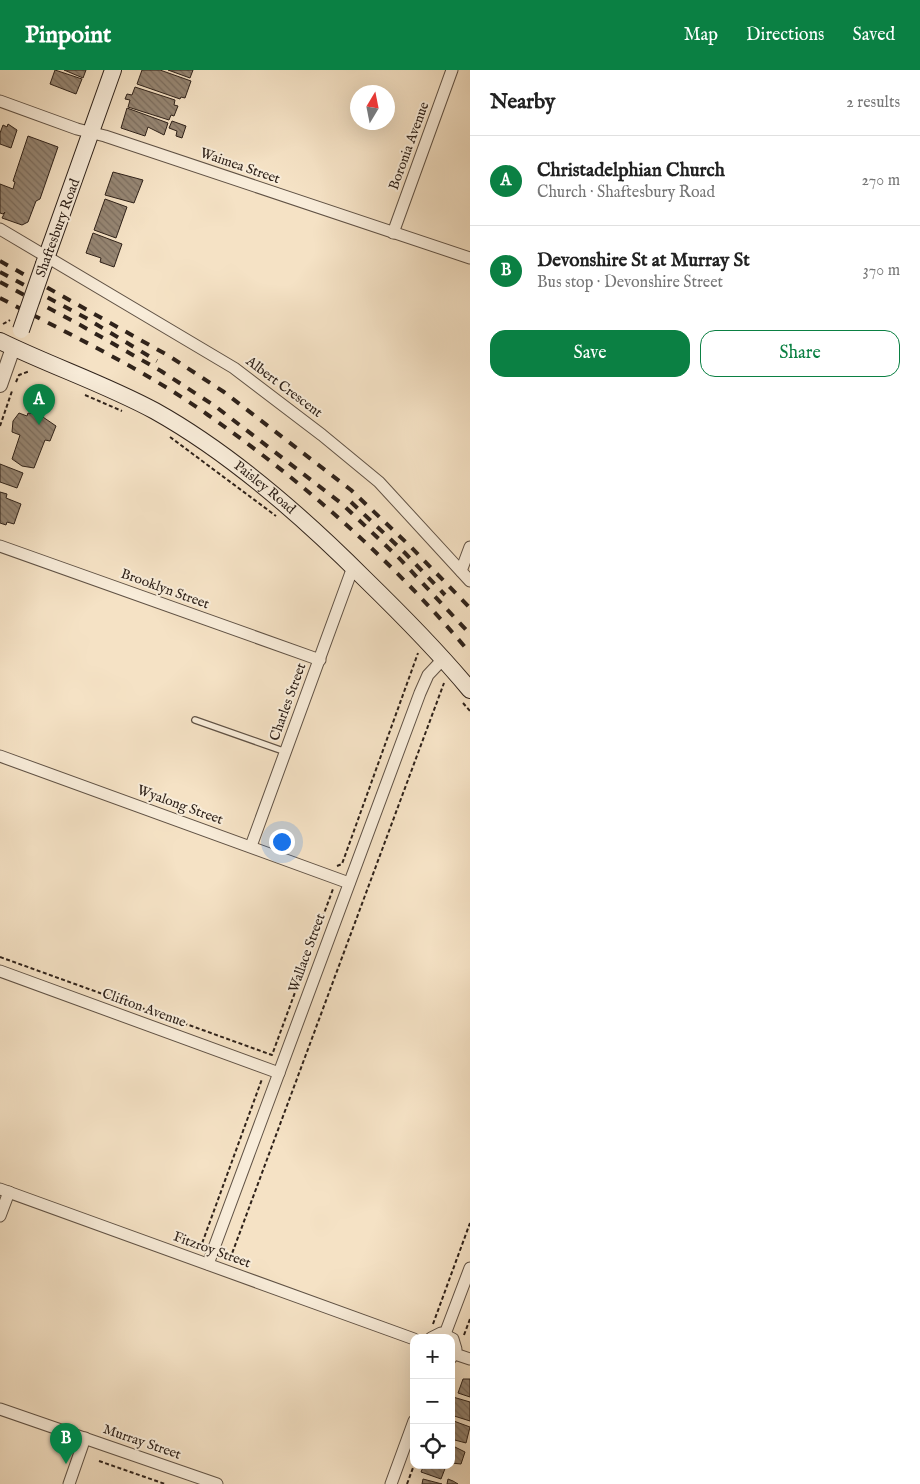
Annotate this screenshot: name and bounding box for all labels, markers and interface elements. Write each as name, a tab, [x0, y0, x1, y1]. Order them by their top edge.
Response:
text: Pinpoint	[25, 20, 111, 51]
text: Map	[684, 24, 718, 47]
text: Directions	[746, 24, 824, 47]
text: Saved	[852, 24, 895, 47]
north arrow	[350, 85, 395, 130]
text: Nearby	[490, 89, 555, 116]
text: 2 results	[846, 93, 900, 113]
street label: Boronia Avenue	[385, 99, 433, 193]
street label: Waimea Street	[198, 144, 283, 188]
text: Christadelphian Church	[537, 159, 725, 183]
text: A	[501, 171, 511, 191]
text: 270 m	[861, 171, 900, 191]
street label: Shaftesbury Road	[32, 176, 84, 280]
text: Church · Shaftesbury Road	[537, 183, 715, 203]
text: Devonshire St at Murray St	[537, 249, 750, 273]
text: B	[501, 261, 511, 281]
text: 370 m	[863, 261, 900, 281]
text: Bus stop · Devonshire Street	[537, 273, 723, 293]
button: Save	[490, 330, 690, 377]
button: Share	[700, 330, 900, 377]
street label: Albert Crescent	[241, 352, 326, 422]
pin: A	[23, 384, 55, 425]
street label: Paisley Road	[230, 457, 300, 518]
street label: Brooklyn Street	[118, 565, 212, 613]
street label: Charles Street	[266, 660, 310, 743]
street label: Wyalong Street	[135, 781, 226, 829]
your location	[269, 829, 295, 855]
street label: Wallace Street	[284, 911, 330, 995]
street label: Clifton Avenue	[99, 984, 189, 1032]
street label: Fitzroy Street	[171, 1228, 253, 1272]
map controls	[410, 1334, 455, 1469]
button: +	[410, 1334, 455, 1379]
button: −	[410, 1379, 455, 1424]
street label: Murray Street	[101, 1420, 183, 1464]
pin: B	[50, 1423, 82, 1464]
button: locate	[410, 1424, 455, 1469]

